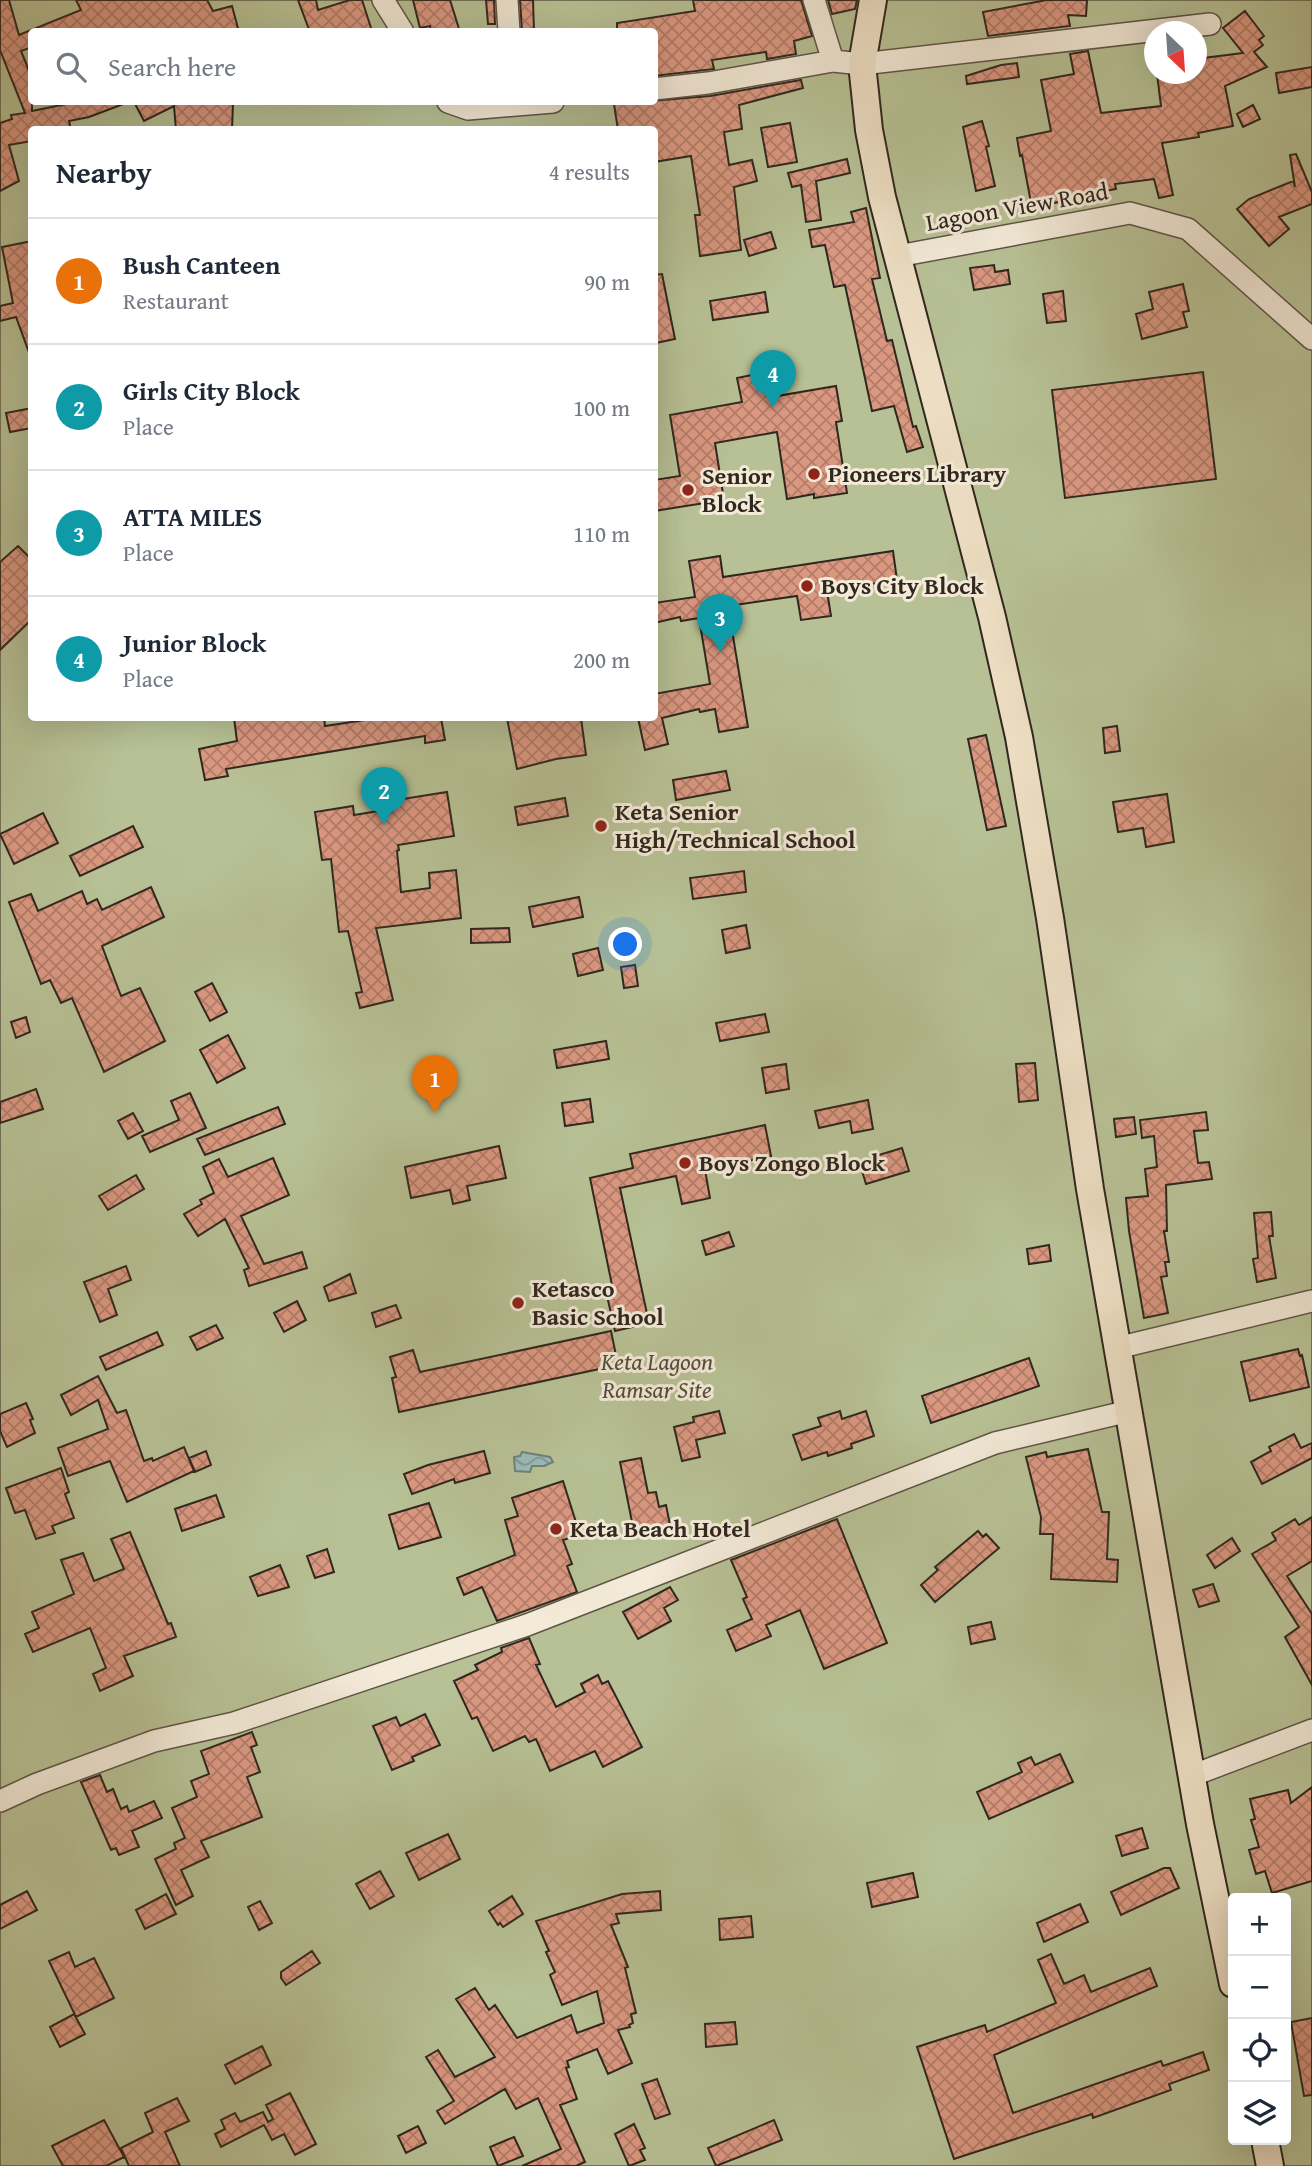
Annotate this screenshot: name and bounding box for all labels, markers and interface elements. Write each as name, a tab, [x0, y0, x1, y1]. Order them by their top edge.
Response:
north arrow	[1144, 21, 1207, 84]
search box	[28, 28, 658, 105]
text: Search here	[108, 47, 236, 86]
icon: search	[52, 48, 90, 86]
text: Nearby	[56, 150, 152, 194]
text: 4 results	[549, 155, 630, 188]
street label: Lagoon View Road	[923, 173, 1111, 240]
text: Bush Canteen	[123, 245, 280, 284]
text: 1	[73, 265, 85, 298]
text: 90 m	[584, 265, 630, 298]
text: Restaurant	[123, 284, 229, 317]
pin: 4	[750, 350, 796, 408]
text: Girls City Block	[123, 371, 300, 410]
text: 2	[73, 391, 85, 424]
text: 100 m	[573, 391, 630, 424]
text: Place	[123, 410, 174, 443]
place label: Pioneers Library	[828, 456, 1007, 491]
place label: Senior Block	[702, 458, 772, 521]
marker: Pioneers Library	[806, 466, 822, 482]
marker: Senior Block	[680, 482, 696, 498]
text: ATTA MILES	[123, 497, 262, 536]
text: 3	[73, 517, 85, 550]
text: 110 m	[573, 517, 630, 550]
text: Place	[123, 536, 174, 569]
place label: Boys City Block	[821, 568, 984, 603]
marker: Boys City Block	[799, 578, 815, 594]
pin: 3	[697, 594, 743, 652]
text: Junior Block	[123, 623, 266, 662]
text: 4	[73, 643, 85, 676]
text: 200 m	[573, 643, 630, 676]
text: Place	[123, 662, 174, 695]
pin: 2	[361, 767, 407, 825]
place label: Keta Senior High/Technical School	[615, 794, 856, 857]
marker: Keta Senior High/Technical School	[593, 818, 609, 834]
your location	[608, 927, 642, 961]
pin: 1	[412, 1055, 458, 1113]
place label: Boys Zongo Block	[699, 1145, 885, 1180]
marker: Boys Zongo Block	[677, 1155, 693, 1171]
place label: Ketasco Basic School	[532, 1271, 664, 1334]
marker: Ketasco Basic School	[510, 1295, 526, 1311]
park label: Keta Lagoon Ramsar Site	[600, 1344, 713, 1407]
place label: Keta Beach Hotel	[570, 1511, 751, 1546]
marker: Keta Beach Hotel	[548, 1521, 564, 1537]
map controls	[1228, 1893, 1291, 2145]
button: +	[1228, 1893, 1291, 1956]
button: −	[1228, 1956, 1291, 2019]
button: locate	[1228, 2019, 1291, 2082]
button: layers	[1228, 2082, 1291, 2145]

